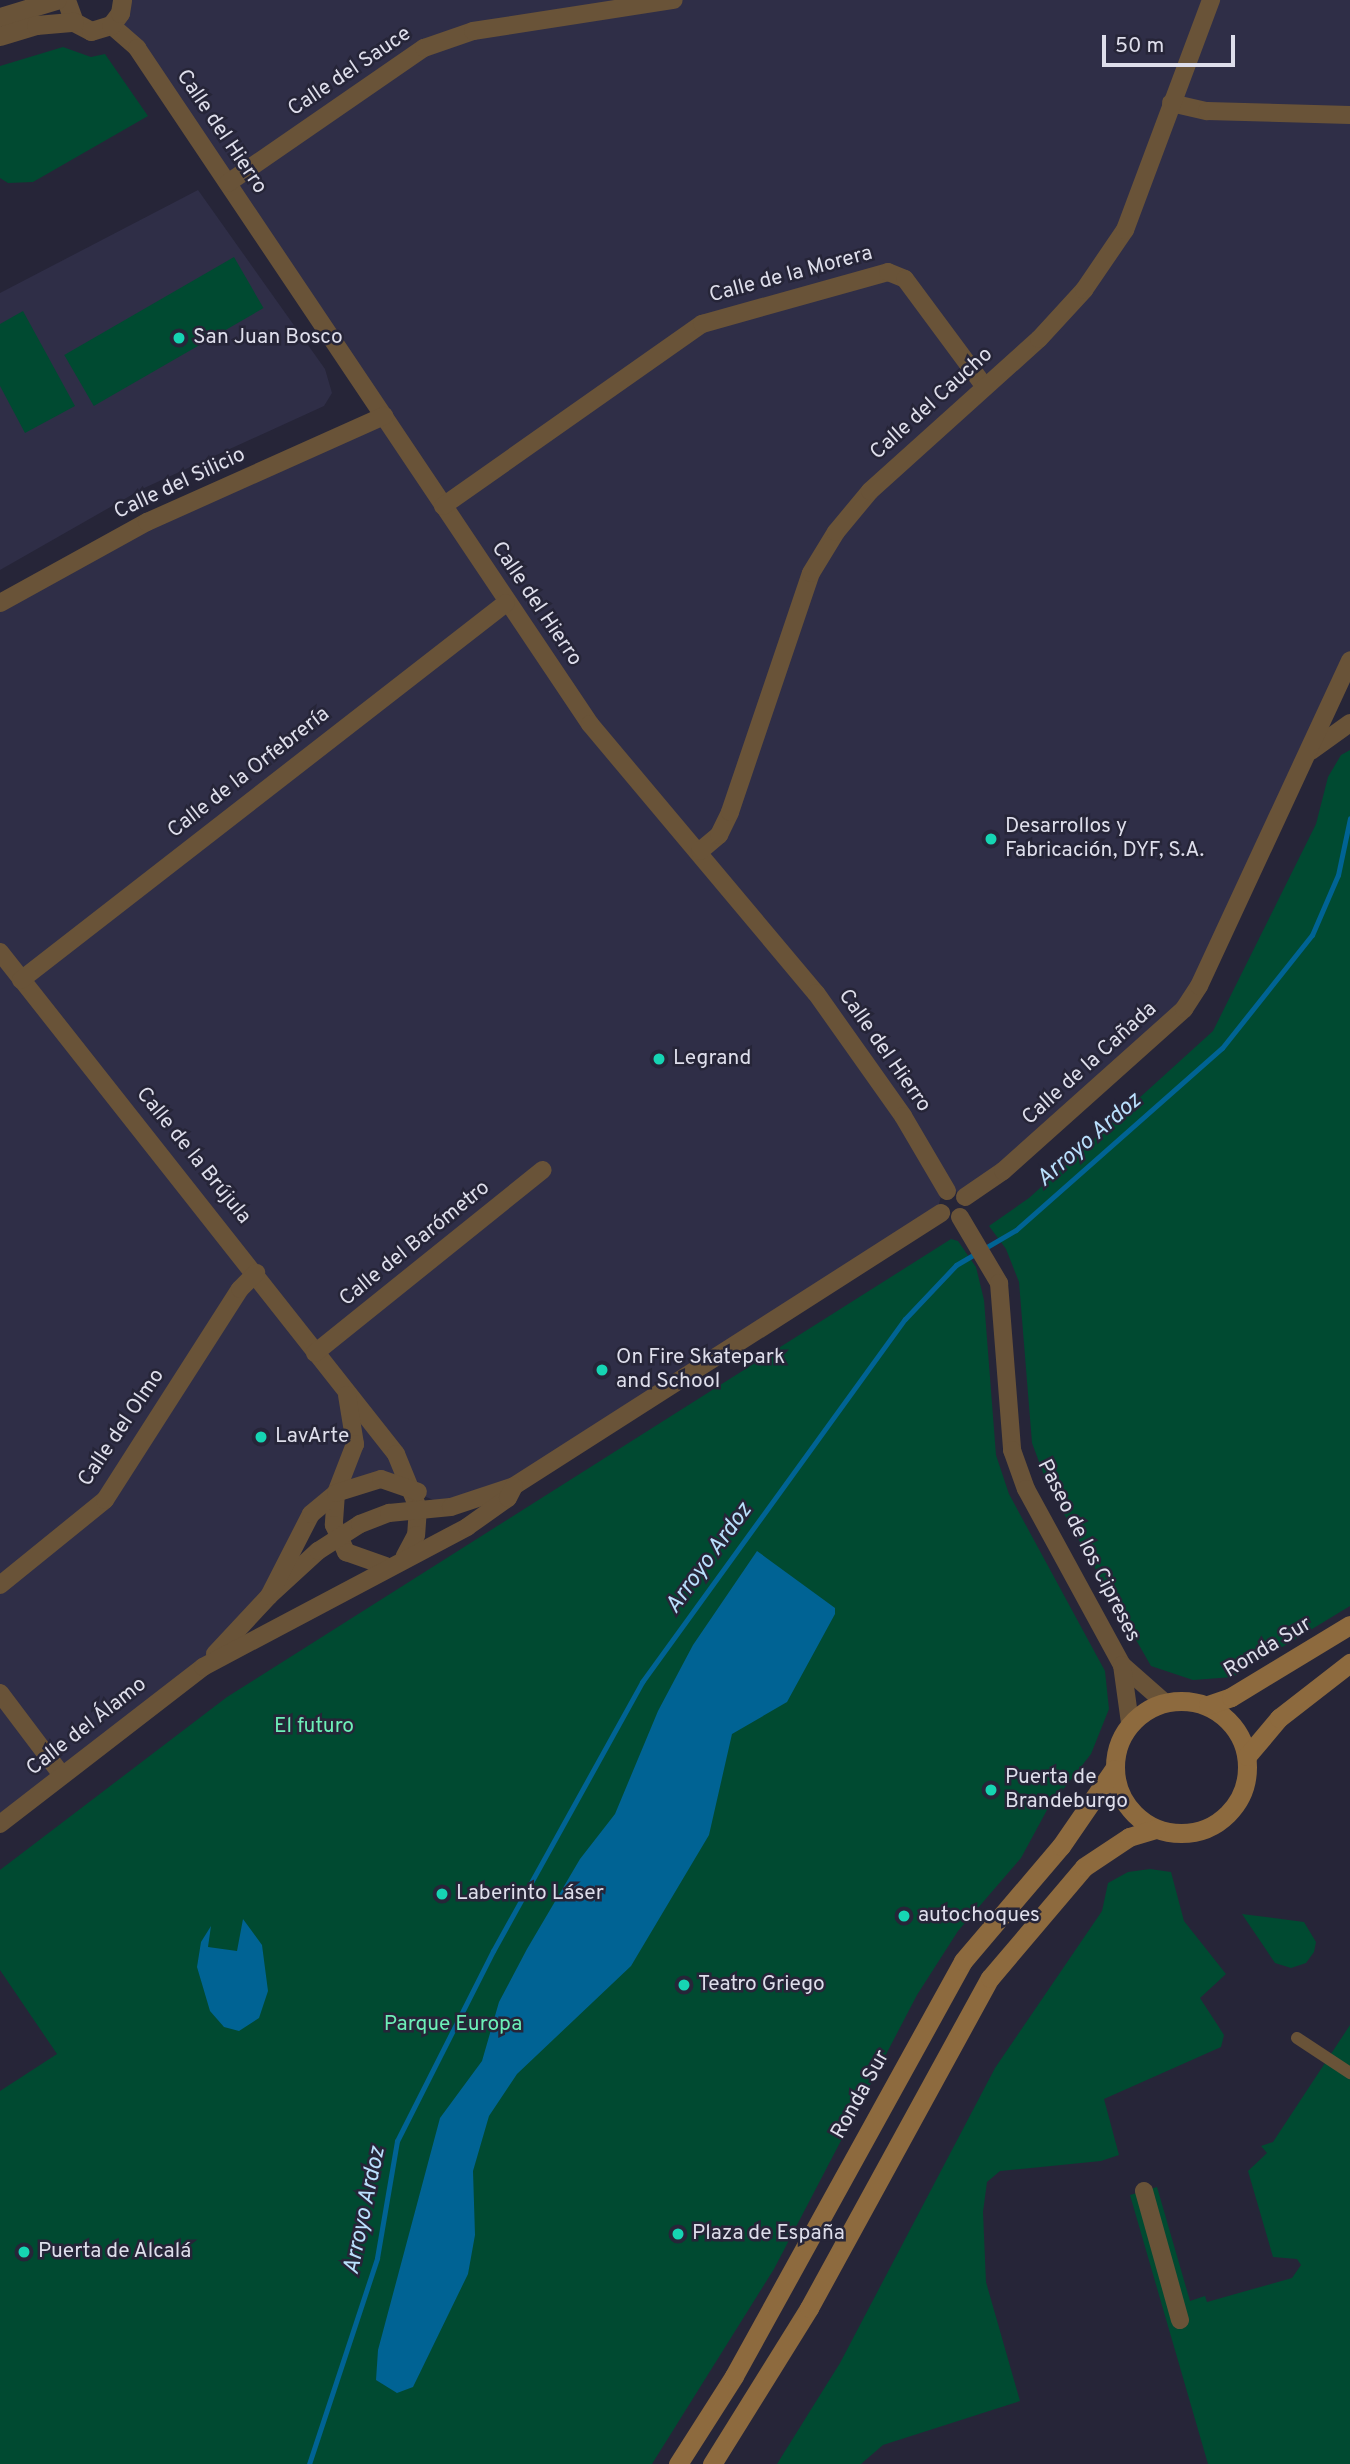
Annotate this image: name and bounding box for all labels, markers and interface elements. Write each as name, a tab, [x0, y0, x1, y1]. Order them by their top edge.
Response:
scale bar	[1105, 21, 1238, 65]
street label: Calle del Sauce	[284, 22, 416, 122]
text: 50 m	[1115, 33, 1164, 60]
street label: Calle del Hierro	[170, 65, 272, 199]
street label: Calle de la Morera	[707, 241, 875, 309]
place label: San Juan Bosco	[193, 325, 343, 351]
marker: San Juan Bosco	[171, 330, 187, 346]
street label: Calle del Caucho	[866, 342, 998, 466]
street label: Calle del Silicio	[110, 443, 250, 525]
street label: Calle del Hierro	[485, 537, 587, 671]
street label: Calle de la Orfebrería	[163, 702, 335, 844]
place label: Desarrollos y Fabricación, DYF, S.A.	[1005, 814, 1204, 864]
marker: Desarrollos y Fabricación, DYF, S.A.	[983, 831, 999, 847]
street label: Calle del Hierro	[832, 985, 936, 1117]
street label: Calle de la Cañada	[1018, 997, 1162, 1131]
place label: Legrand	[673, 1046, 751, 1072]
marker: Legrand	[651, 1051, 667, 1067]
street label: Calle de la Brújula	[130, 1083, 256, 1229]
water label: Arroyo Ardoz	[1032, 1088, 1148, 1194]
street label: Calle del Barómetro	[335, 1176, 495, 1312]
place label: On Fire Skatepark and School	[616, 1345, 785, 1395]
marker: On Fire Skatepark and School	[594, 1362, 610, 1378]
street label: Calle del Olmo	[74, 1365, 170, 1491]
place label: LavArte	[275, 1424, 349, 1450]
marker: LavArte	[253, 1429, 269, 1445]
street label: Paseo de los Cipreses	[1031, 1455, 1145, 1647]
water label: Arroyo Ardoz	[660, 1498, 760, 1620]
street label: Ronda Sur	[1220, 1612, 1316, 1684]
street label: Calle del Álamo	[22, 1672, 152, 1782]
park label: El futuro	[274, 1714, 354, 1740]
place label: Puerta de Brandeburgo	[1005, 1765, 1128, 1815]
marker: Puerta de Brandeburgo	[983, 1782, 999, 1798]
place label: Laberinto Láser	[456, 1881, 604, 1907]
marker: Laberinto Láser	[434, 1886, 450, 1902]
place label: autochoques	[918, 1903, 1040, 1929]
marker: autochoques	[896, 1908, 912, 1924]
place label: Teatro Griego	[698, 1972, 825, 1998]
marker: Teatro Griego	[676, 1977, 692, 1993]
park label: Parque Europa	[384, 2012, 522, 2038]
street label: Ronda Sur	[826, 2046, 896, 2144]
water label: Arroyo Ardoz	[339, 2144, 393, 2278]
place label: Plaza de España	[692, 2221, 845, 2247]
marker: Plaza de España	[670, 2226, 686, 2242]
place label: Puerta de Alcalá	[38, 2239, 192, 2265]
marker: Puerta de Alcalá	[16, 2244, 32, 2260]

